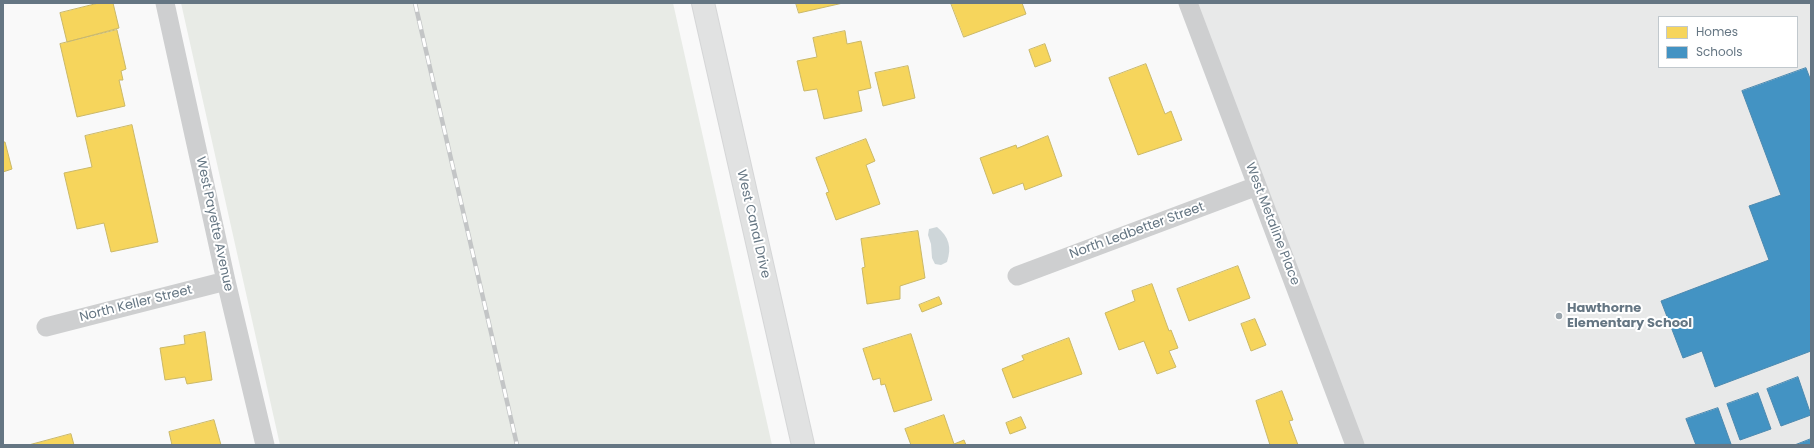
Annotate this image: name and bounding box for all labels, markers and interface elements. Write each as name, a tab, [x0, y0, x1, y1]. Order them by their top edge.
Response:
legend	[1658, 16, 1798, 68]
text: Homes	[1696, 23, 1738, 40]
text: Schools	[1696, 43, 1743, 60]
street label: West Payette Avenue	[192, 155, 236, 293]
street label: West Metaline Place	[1241, 160, 1303, 288]
street label: West Canal Drive	[733, 168, 773, 280]
street label: North Ledbetter Street	[1068, 199, 1206, 263]
street label: North Keller Street	[78, 282, 194, 326]
place label: Hawthorne Elementary School	[1567, 301, 1692, 332]
marker: Hawthorne Elementary School	[1554, 311, 1564, 321]

